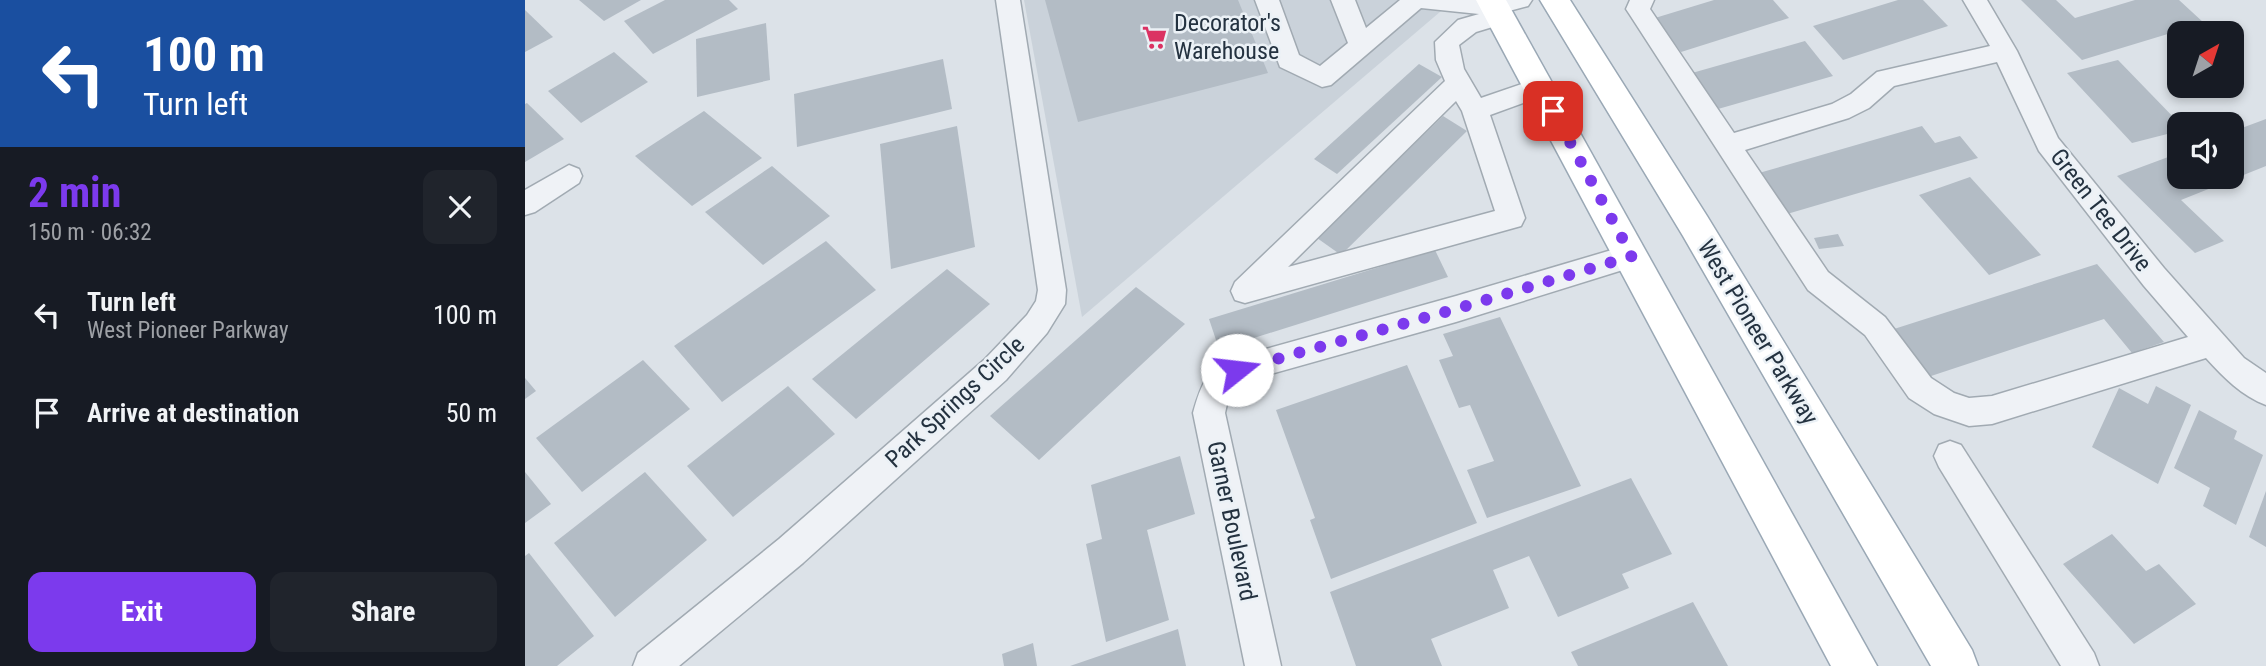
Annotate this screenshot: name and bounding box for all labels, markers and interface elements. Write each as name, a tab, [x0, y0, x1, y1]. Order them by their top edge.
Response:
place label: Decorator's Warehouse	[1174, 9, 1281, 65]
north arrow	[2167, 21, 2243, 98]
map controls	[2167, 21, 2244, 189]
supermarket icon: Decorator's Warehouse	[1140, 23, 1168, 51]
text: 100 m	[143, 26, 265, 83]
icon: left	[28, 28, 119, 119]
pin	[1523, 81, 1583, 141]
text: Turn left	[143, 85, 248, 123]
icon: arrive	[1534, 92, 1572, 130]
button: sound	[2167, 112, 2244, 189]
street label: Green Tee Drive	[2045, 143, 2157, 277]
text: 2 min	[28, 168, 121, 217]
button: close	[423, 170, 497, 244]
text: 150 m · 06:32	[28, 219, 152, 246]
street label: West Pioneer Parkway	[1692, 235, 1824, 429]
text: Turn left	[87, 287, 176, 317]
icon: left	[28, 296, 66, 334]
text: 100 m	[433, 300, 497, 330]
text: West Pioneer Parkway	[87, 317, 288, 344]
street label: Park Springs Circle	[880, 331, 1030, 473]
position arrow	[1200, 333, 1274, 407]
icon: arrive	[28, 394, 66, 432]
text: Arrive at destination	[87, 398, 299, 428]
text: 50 m	[446, 398, 497, 428]
street label: Garner Boulevard	[1201, 439, 1263, 603]
button: Exit	[28, 572, 256, 652]
button: Share	[270, 572, 497, 652]

